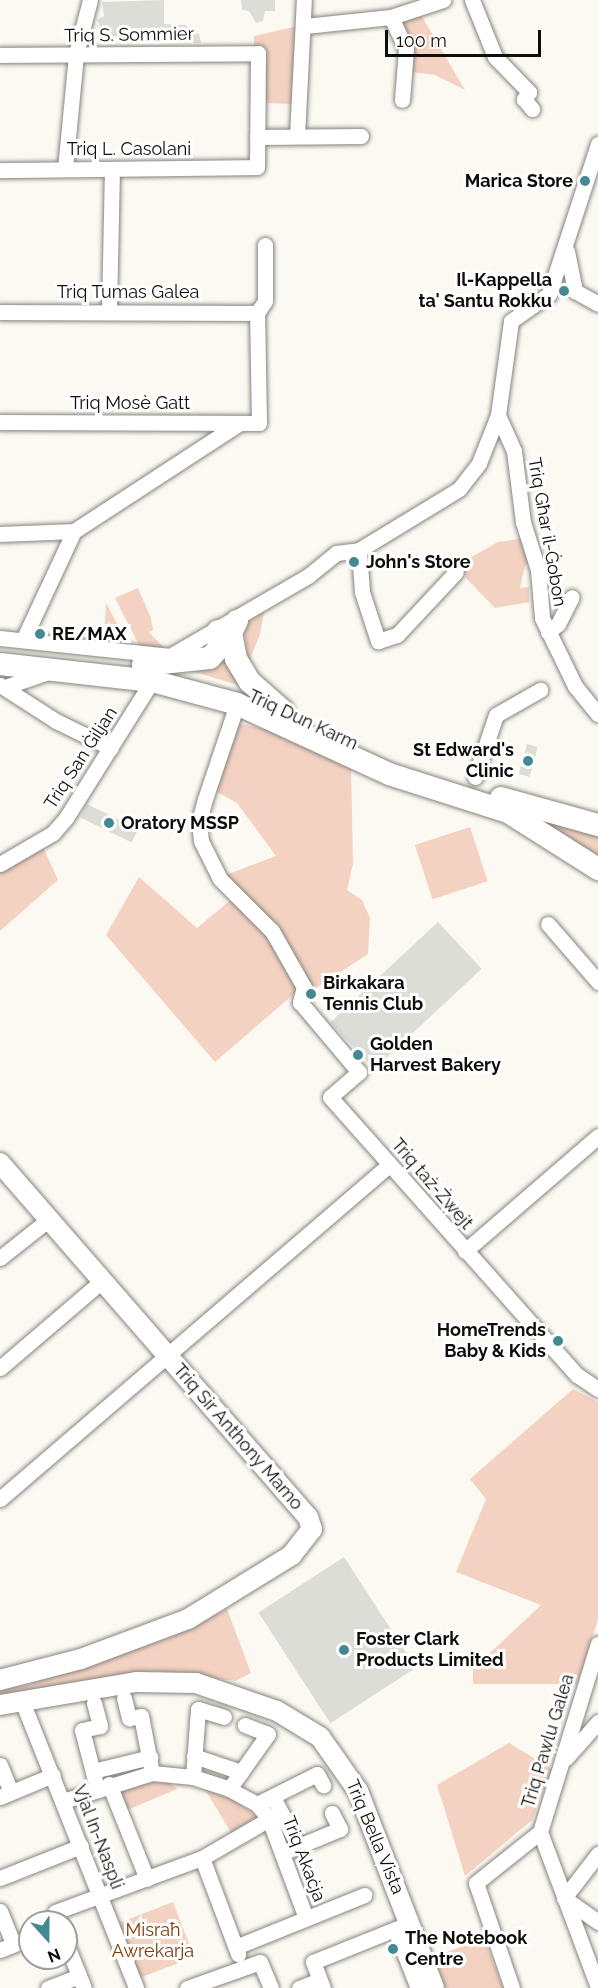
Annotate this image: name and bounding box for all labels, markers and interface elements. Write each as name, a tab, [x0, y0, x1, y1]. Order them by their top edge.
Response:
scale bar	[388, 18, 544, 56]
street label: Triq S. Sommier	[64, 23, 194, 47]
text: 100 m	[396, 30, 447, 51]
street label: Triq L. Casolani	[67, 138, 191, 160]
place label: Marica Store	[465, 170, 573, 192]
marker: Marica Store	[578, 174, 592, 188]
place label: Il-Kappella ta' Santu Rokku	[418, 270, 552, 312]
street label: Triq Tumas Galea	[56, 281, 200, 303]
marker: Il-Kappella ta' Santu Rokku	[557, 284, 571, 298]
street label: Triq Mosè Gatt	[70, 392, 190, 414]
street label: Triq Għar il-Ġobon	[523, 456, 571, 608]
place label: John's Store	[366, 551, 471, 573]
marker: John's Store	[347, 555, 361, 569]
place label: RE/MAX	[52, 623, 127, 645]
marker: RE/MAX	[33, 627, 47, 641]
street label: Triq Dun Karm	[245, 685, 361, 755]
street label: Triq San Ġiljan	[40, 703, 122, 813]
place label: St Edward's Clinic	[413, 740, 514, 783]
marker: St Edward's Clinic	[519, 752, 537, 770]
place label: Oratory MSSP	[121, 812, 239, 834]
marker: Oratory MSSP	[102, 816, 116, 830]
place label: Birkakara Tennis Club	[323, 973, 423, 1016]
marker: Birkakara Tennis Club	[304, 987, 318, 1001]
place label: Golden Harvest Bakery	[370, 1034, 501, 1076]
marker: Golden Harvest Bakery	[351, 1048, 365, 1062]
street label: Triq taż-Żwejt	[387, 1134, 477, 1234]
place label: HomeTrends Baby & Kids	[437, 1320, 546, 1362]
marker: HomeTrends Baby & Kids	[551, 1334, 565, 1348]
street label: Triq Sir Anthony Mamo	[168, 1359, 308, 1515]
place label: Foster Clark Products Limited	[356, 1629, 504, 1672]
marker: Foster Clark Products Limited	[337, 1643, 351, 1657]
street label: Triq Pawlu Galea	[517, 1672, 579, 1810]
street label: Triq Bella Vista	[341, 1776, 409, 1898]
street label: Vjal In-Naspli	[68, 1782, 128, 1892]
street label: Triq Akaċja	[278, 1813, 330, 1905]
north arrow	[18, 1910, 78, 1970]
park label: Misraħ Awrekarja	[112, 1920, 194, 1962]
place label: The Notebook Centre	[405, 1928, 527, 1970]
marker: The Notebook Centre	[386, 1942, 400, 1956]
text: N	[45, 1944, 63, 1966]

